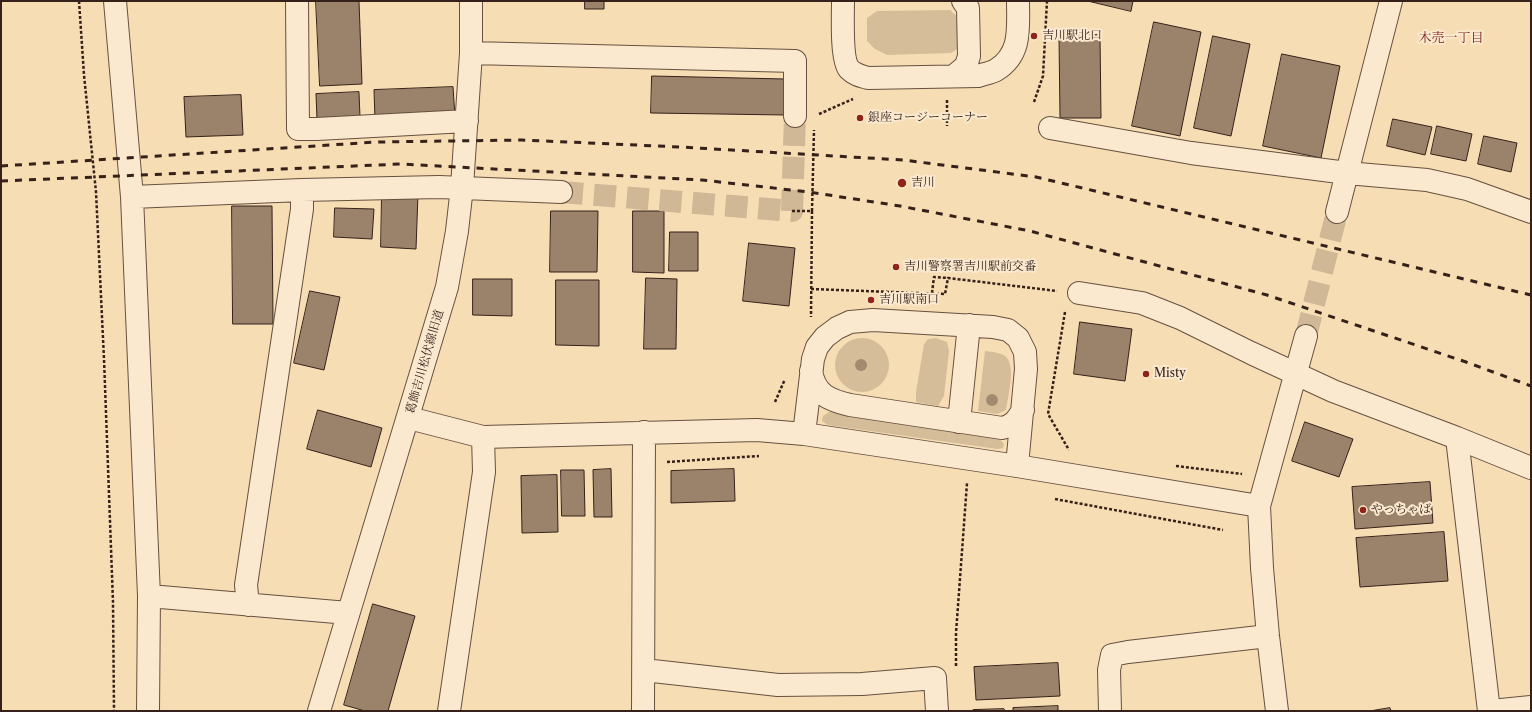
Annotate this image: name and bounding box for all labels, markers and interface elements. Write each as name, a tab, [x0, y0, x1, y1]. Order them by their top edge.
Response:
place label: 吉川駅北口	[1042, 29, 1102, 43]
district label: 木売一丁目	[1419, 30, 1483, 46]
marker: 吉川駅北口	[1029, 31, 1039, 41]
place label: 銀座コージーコーナー	[868, 111, 988, 125]
marker: 銀座コージーコーナー	[855, 113, 865, 123]
place label: 吉川	[911, 176, 935, 190]
marker: 吉川	[896, 177, 908, 189]
place label: 吉川警察署吉川駅前交番	[904, 260, 1036, 274]
marker: 吉川警察署吉川駅前交番	[891, 262, 901, 272]
place label: 吉川駅南口	[879, 293, 939, 307]
marker: 吉川駅南口	[866, 295, 876, 305]
street label: 葛飾吉川松伏線旧道	[403, 308, 447, 416]
place label: Misty	[1154, 367, 1186, 381]
marker: Misty	[1141, 369, 1151, 379]
place label: やっちゃば	[1371, 503, 1431, 517]
marker: やっちゃば	[1358, 505, 1368, 515]

